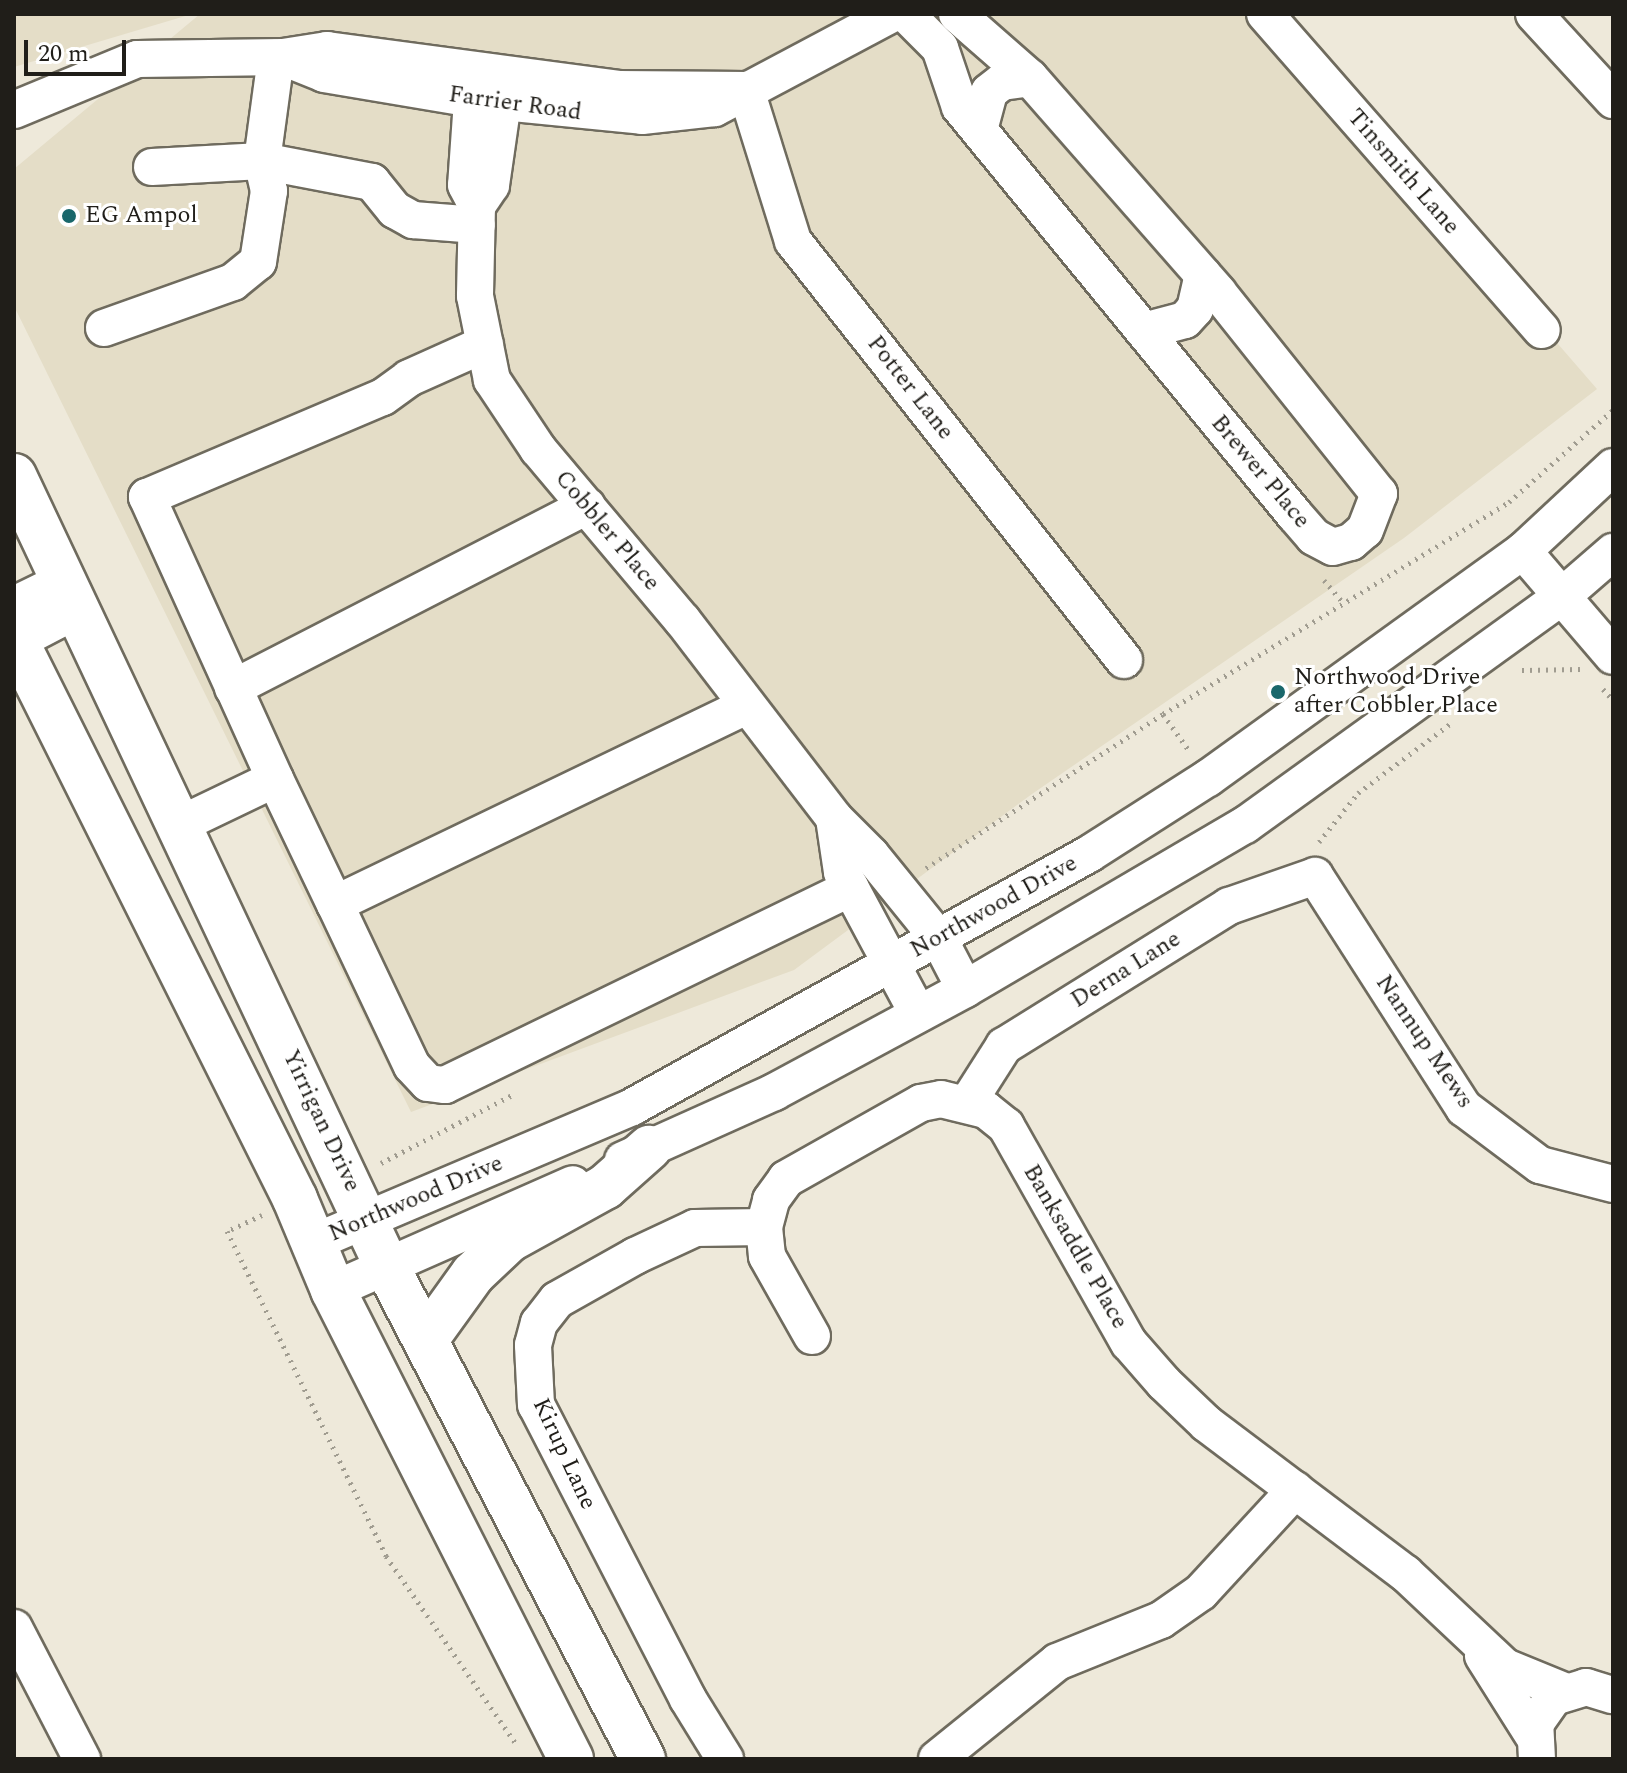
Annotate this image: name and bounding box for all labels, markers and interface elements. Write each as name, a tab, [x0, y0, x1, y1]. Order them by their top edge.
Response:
scale bar	[28, 24, 130, 74]
text: 20 m	[38, 36, 89, 72]
street label: Farrier Road	[447, 80, 583, 128]
street label: Tinsmith Lane	[1341, 103, 1465, 241]
place label: EG Ampol	[85, 202, 197, 230]
marker: EG Ampol	[60, 207, 78, 225]
street label: Potter Lane	[860, 330, 960, 446]
street label: Brewer Place	[1204, 409, 1316, 535]
street label: Cobbler Place	[548, 465, 666, 597]
place label: Northwood Drive after Cobbler Place	[1294, 664, 1498, 720]
marker: Northwood Drive after Cobbler Place	[1269, 683, 1287, 701]
street label: Northwood Drive	[906, 849, 1082, 965]
street label: Derna Lane	[1066, 925, 1186, 1015]
street label: Nannup Mews	[1369, 970, 1479, 1114]
street label: Yirrigan Drive	[276, 1045, 366, 1197]
street label: Northwood Drive	[325, 1149, 507, 1249]
street label: Banksaddle Place	[1016, 1160, 1134, 1334]
street label: Kirup Lane	[526, 1394, 602, 1514]

